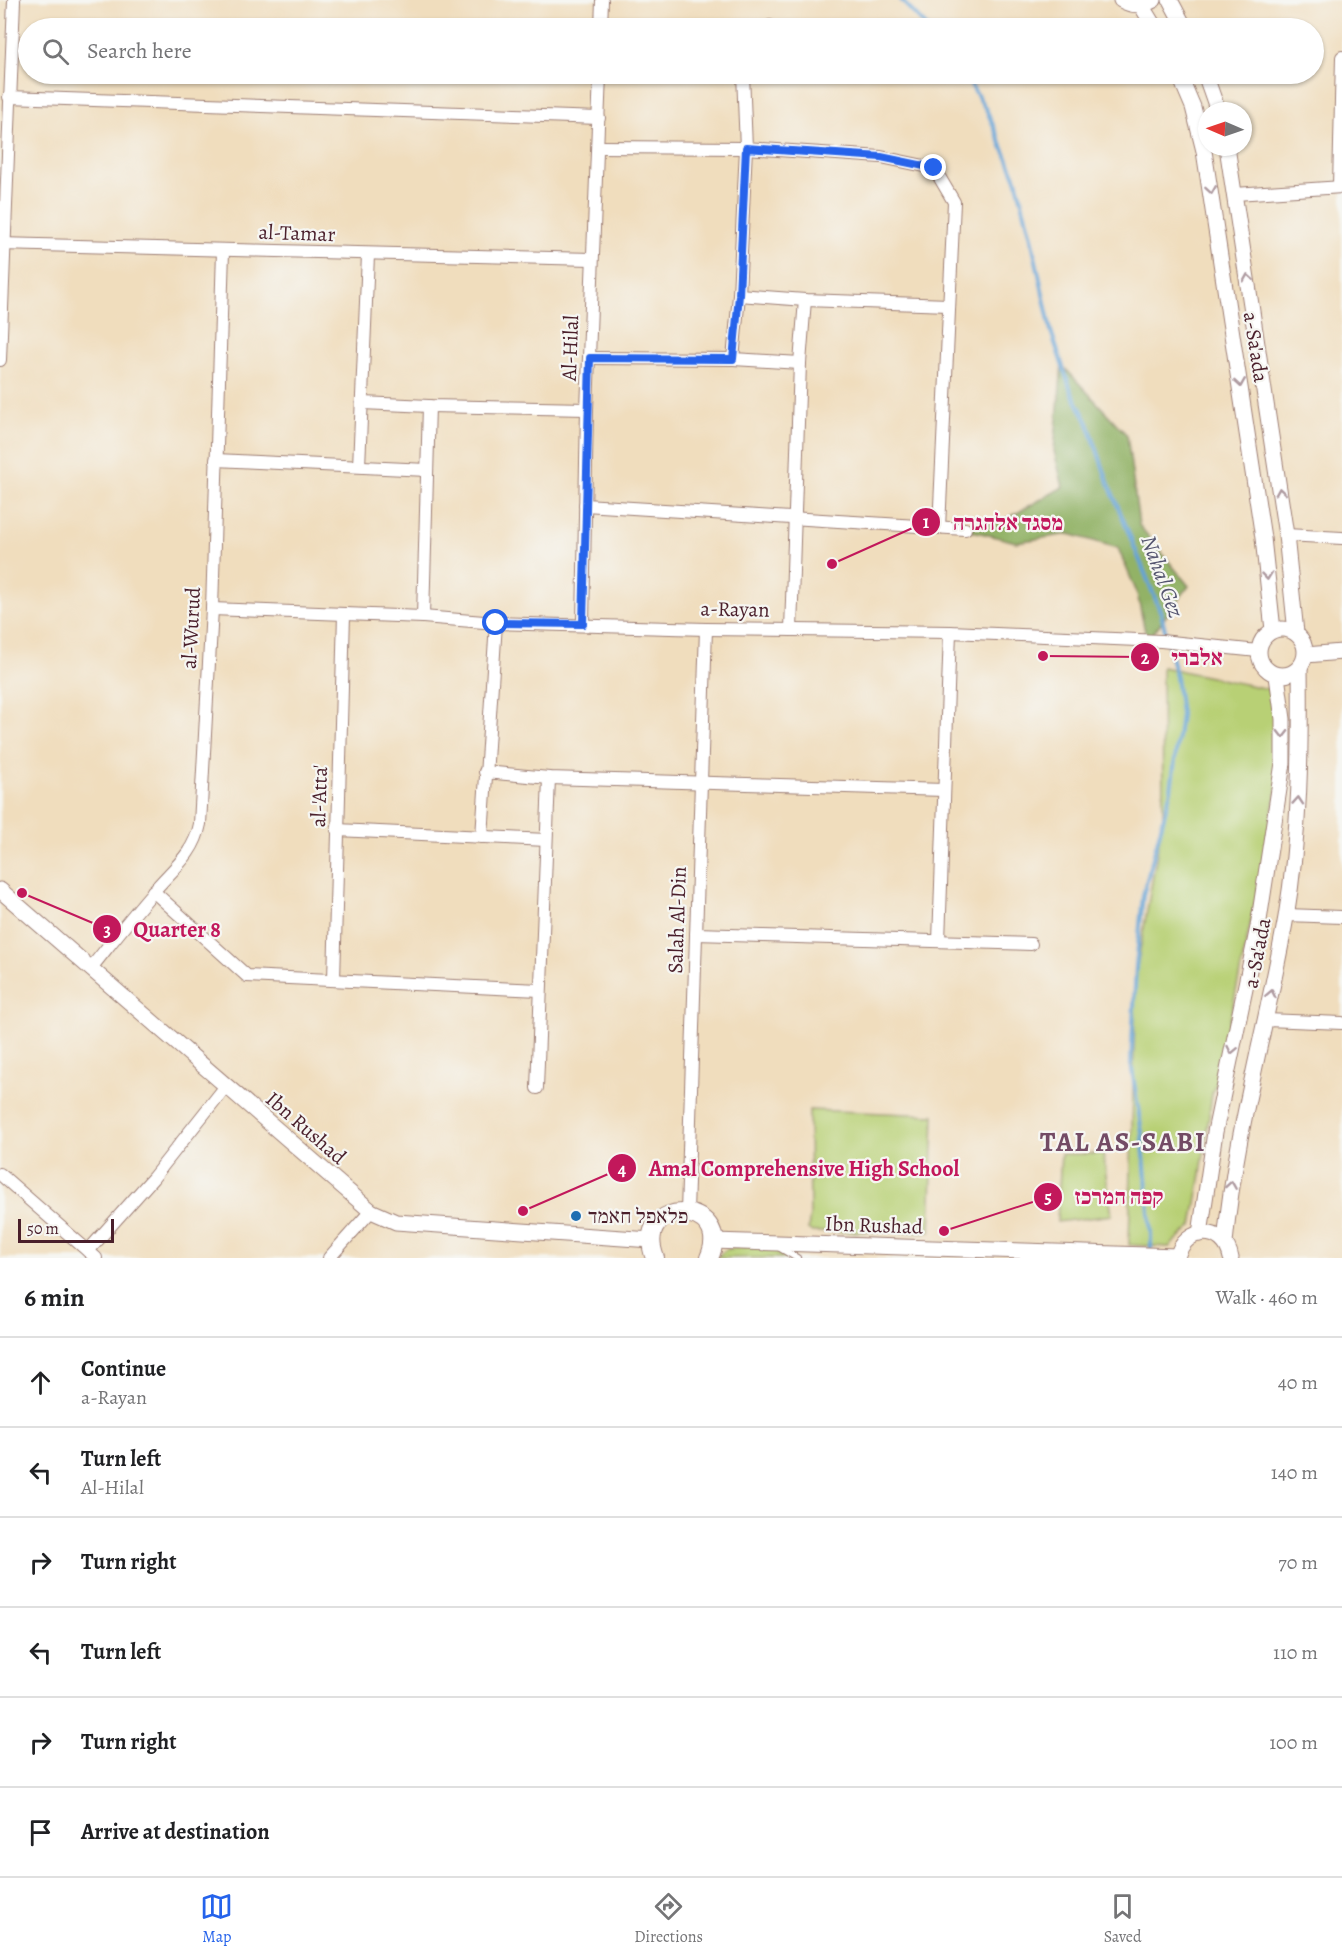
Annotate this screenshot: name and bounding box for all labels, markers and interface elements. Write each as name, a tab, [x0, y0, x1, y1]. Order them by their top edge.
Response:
search box	[18, 18, 1324, 84]
icon: search	[39, 35, 72, 68]
text: Search here	[87, 36, 192, 66]
north arrow	[1198, 102, 1252, 156]
route end	[920, 154, 946, 180]
one-way arrow	[1204, 186, 1216, 195]
street label: al-Tamar	[258, 218, 336, 248]
one-way arrow	[1242, 273, 1254, 283]
street label: a-Sa'ada	[1237, 310, 1275, 385]
street label: Al-Hilal	[555, 315, 585, 382]
one-way arrow	[1233, 379, 1245, 388]
one-way arrow	[1274, 487, 1286, 496]
callout: מסגד אלהגרה	[911, 502, 1075, 542]
text: מסגד אלהגרה	[953, 508, 1063, 538]
text: 1	[923, 510, 930, 534]
water label: Nahal Gez	[1133, 531, 1191, 622]
one-way arrow	[1260, 572, 1273, 581]
street label: al-Wurud	[175, 586, 207, 670]
street label: a-Rayan	[700, 594, 770, 624]
route start	[482, 609, 508, 635]
callout: אלברי	[1130, 637, 1235, 677]
text: אלברי	[1171, 643, 1223, 673]
text: 2	[1141, 646, 1150, 670]
one-way arrow	[1277, 729, 1289, 738]
street label: al-'Atta'	[304, 764, 334, 828]
one-way arrow	[1292, 797, 1305, 806]
street label: Salah Al-Din	[661, 866, 693, 974]
callout: Quarter 8	[92, 909, 233, 949]
text: Quarter 8	[133, 915, 221, 945]
street label: a-Sa'ada	[1236, 915, 1278, 991]
text: 3	[103, 918, 111, 942]
one-way arrow	[1264, 990, 1277, 1000]
one-way arrow	[1226, 1045, 1239, 1055]
street label: Ibn Rushad	[260, 1085, 353, 1171]
district label: TAL AS-SABI	[1040, 1124, 1206, 1160]
callout: Amal Comprehensive High School	[607, 1148, 971, 1188]
text: Amal Comprehensive High School	[648, 1154, 959, 1184]
text: 4	[618, 1157, 627, 1181]
callout: קפה המרכז	[1033, 1177, 1176, 1217]
one-way arrow	[1224, 1180, 1237, 1190]
text: קפה המרכז	[1074, 1182, 1164, 1212]
text: 5	[1044, 1185, 1052, 1209]
place label: פלאפל חאמד	[588, 1202, 688, 1230]
marker: פלאפל חאמד	[569, 1209, 583, 1223]
street label: Ibn Rushad	[824, 1209, 924, 1241]
scale bar	[18, 1216, 114, 1244]
text: 50 m	[27, 1218, 59, 1240]
text: 6 min	[24, 1280, 85, 1315]
text: Walk · 460 m	[1215, 1284, 1318, 1311]
text: Continue	[81, 1354, 166, 1384]
icon: ahead	[24, 1366, 57, 1399]
text: 40 m	[1278, 1369, 1318, 1396]
text: a-Rayan	[81, 1384, 147, 1411]
text: Turn left	[81, 1444, 161, 1474]
icon: left	[24, 1456, 57, 1489]
text: 140 m	[1271, 1459, 1318, 1486]
text: Al-Hilal	[81, 1474, 144, 1501]
icon: right	[24, 1546, 57, 1579]
text: Turn right	[81, 1547, 177, 1577]
text: 70 m	[1278, 1549, 1318, 1576]
icon: left	[24, 1636, 57, 1669]
text: Turn left	[81, 1637, 161, 1667]
text: 110 m	[1273, 1639, 1318, 1666]
icon: right	[24, 1726, 57, 1759]
text: Turn right	[81, 1727, 177, 1757]
text: 100 m	[1269, 1729, 1318, 1756]
icon: arrive	[24, 1816, 57, 1849]
text: Arrive at destination	[81, 1817, 270, 1847]
tab: Map	[200, 1890, 233, 1948]
tab: Directions	[634, 1890, 703, 1948]
tab: Saved	[1104, 1890, 1142, 1948]

